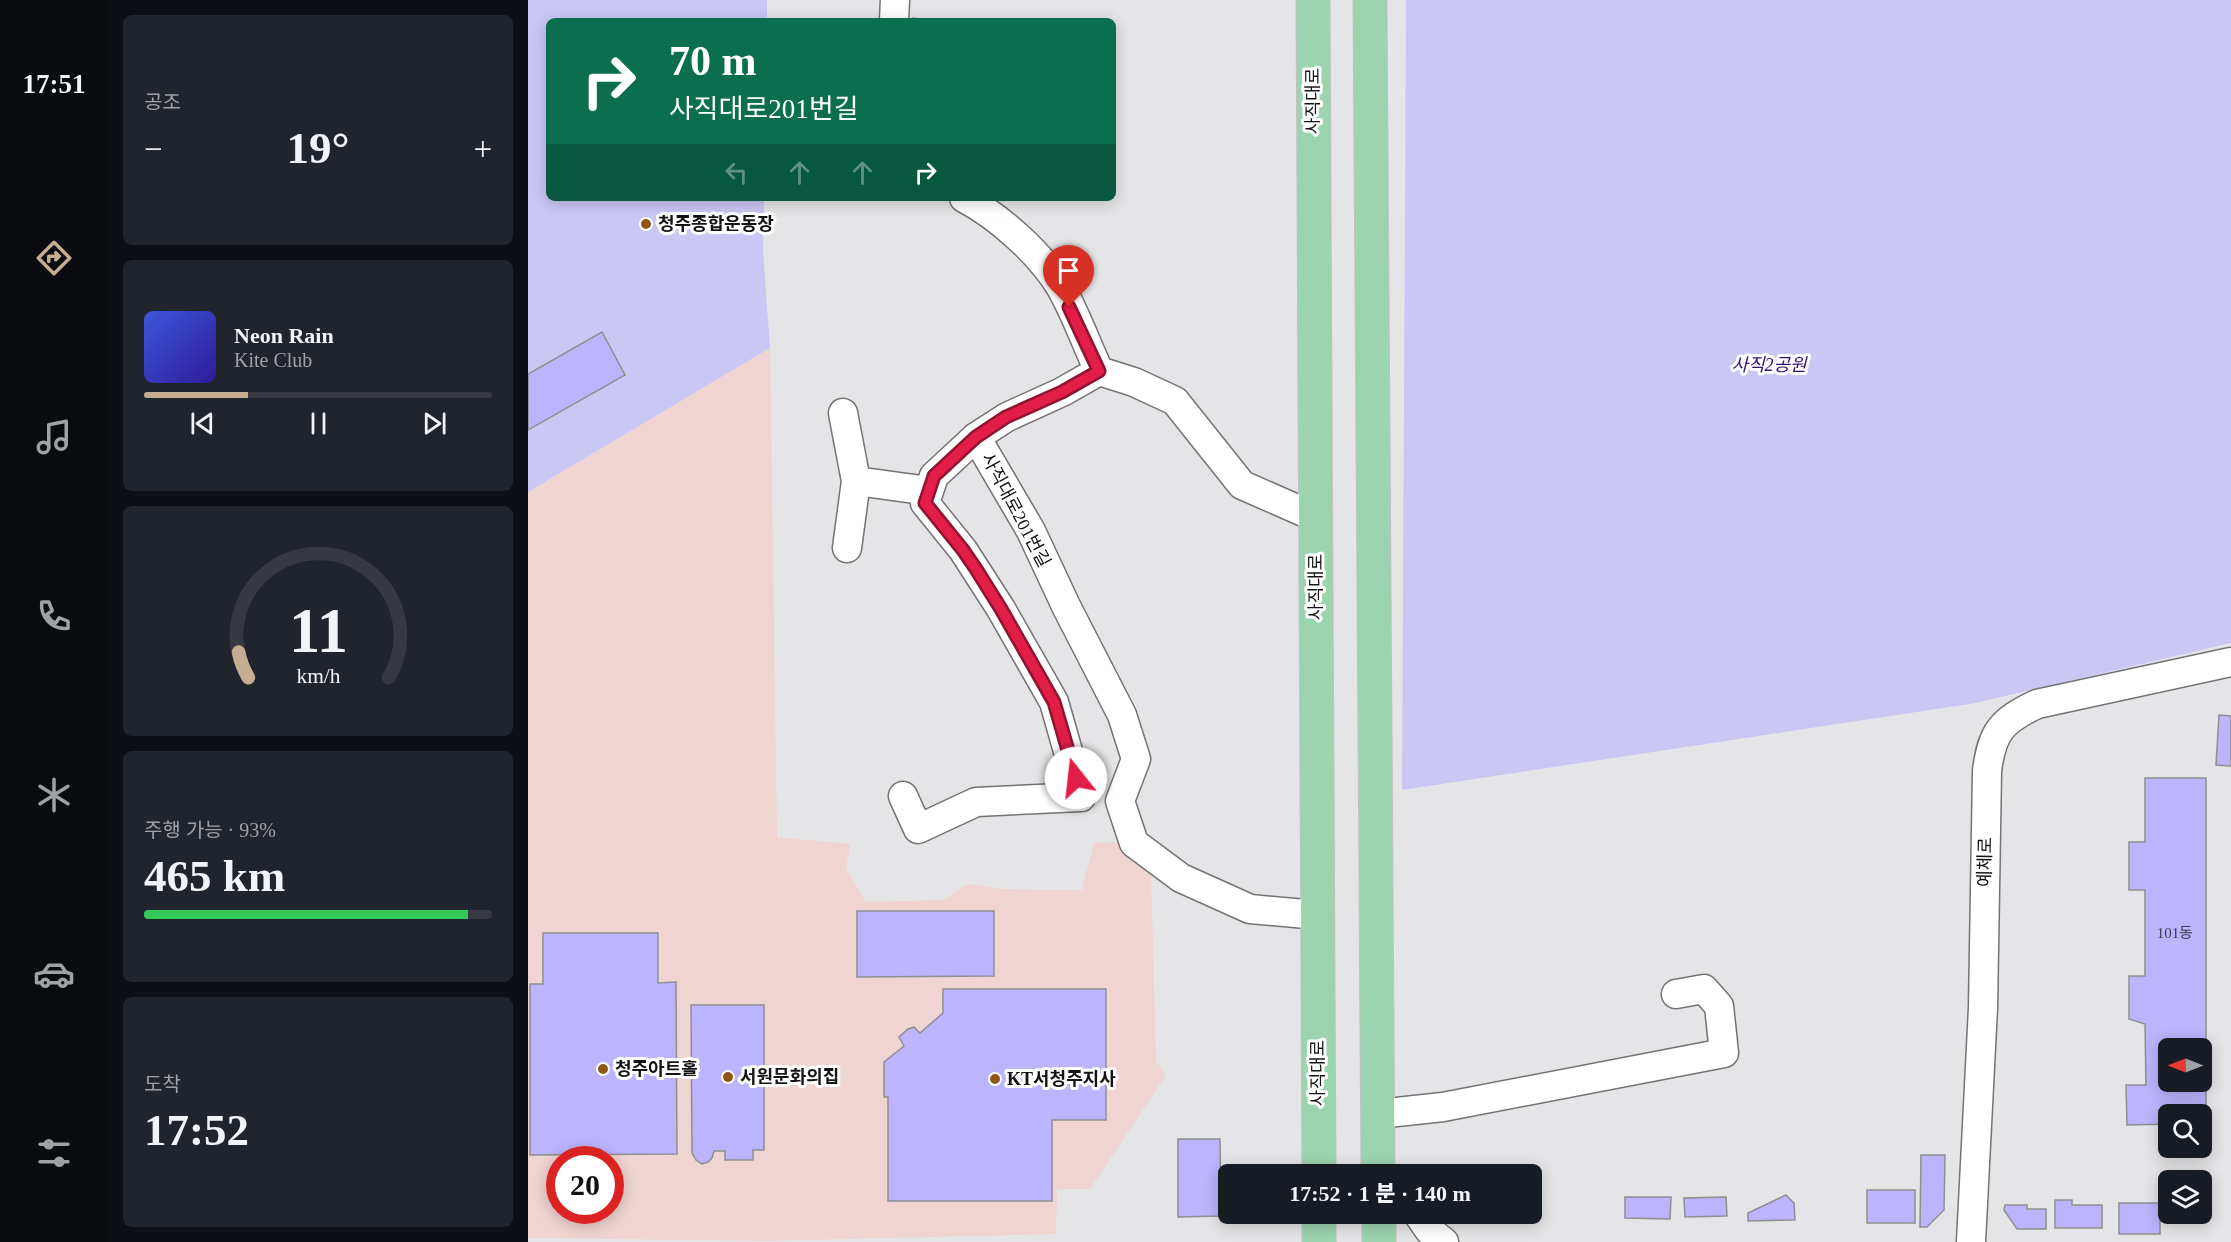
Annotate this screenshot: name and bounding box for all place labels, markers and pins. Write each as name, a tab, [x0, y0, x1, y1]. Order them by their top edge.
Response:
place label: 청주종합운동장	[658, 214, 774, 234]
marker: 청주종합운동장	[639, 217, 653, 231]
pin	[1043, 245, 1094, 307]
place label: 청주아트홀	[615, 1059, 698, 1079]
marker: 청주아트홀	[596, 1062, 610, 1076]
place label: 서원문화의집	[740, 1067, 839, 1087]
place label: KT서청주지사	[1007, 1069, 1116, 1089]
marker: 서원문화의집	[721, 1070, 735, 1084]
marker: KT서청주지사	[988, 1072, 1002, 1086]

